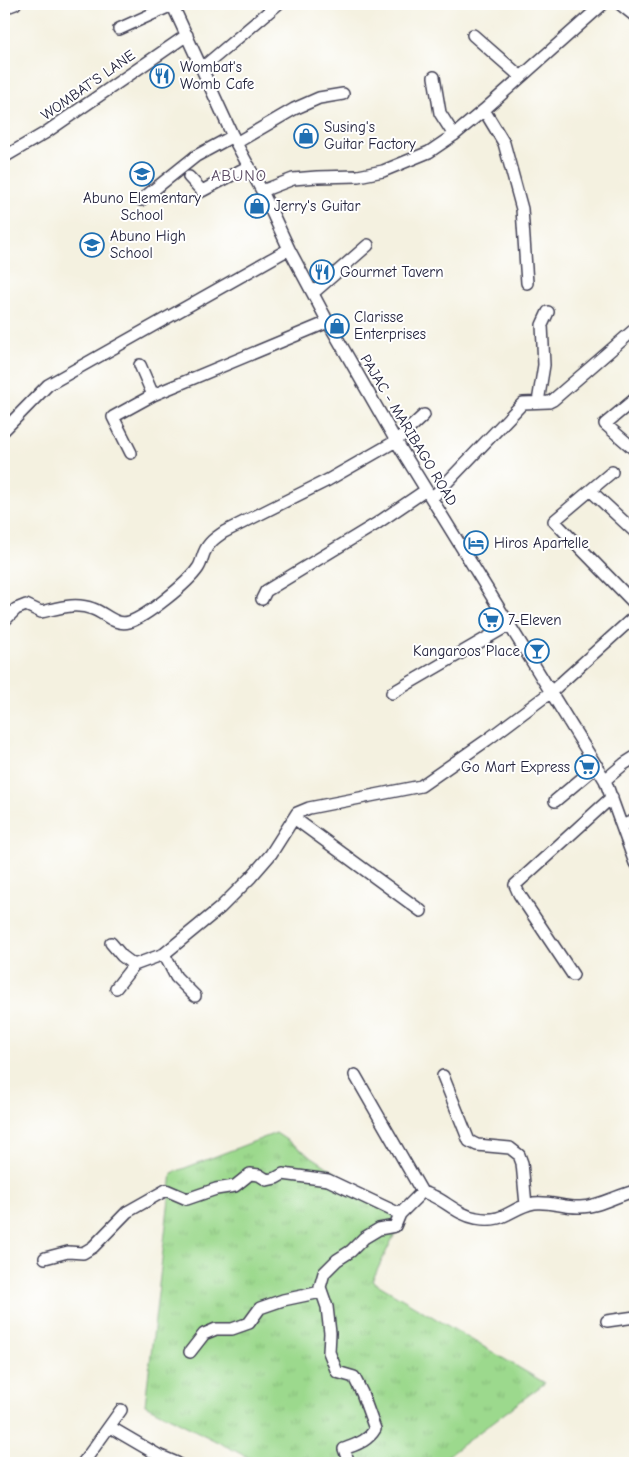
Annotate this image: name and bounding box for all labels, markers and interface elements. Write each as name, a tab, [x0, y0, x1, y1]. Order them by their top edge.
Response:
street label: WOMBAT'S LANE	[38, 46, 138, 124]
place label: Wombat's Womb Cafe	[180, 58, 255, 93]
restaurant icon: Wombat's Womb Cafe	[149, 63, 175, 89]
place label: Susing's Guitar Factory	[324, 118, 416, 153]
shop icon: Susing's Guitar Factory	[293, 123, 319, 149]
school or university icon: Abuno Elementary School	[129, 161, 155, 187]
district label: ABUNO	[211, 167, 267, 185]
place label: Abuno Elementary School	[83, 189, 201, 224]
shop icon: Jerry's Guitar	[244, 193, 270, 219]
place label: Jerry's Guitar	[274, 197, 361, 215]
place label: Abuno High School	[110, 227, 186, 262]
school or university icon: Abuno High School	[79, 232, 105, 258]
restaurant icon: Gourmet Tavern	[309, 259, 335, 285]
place label: Gourmet Tavern	[340, 263, 443, 281]
place label: Clarisse Enterprises	[354, 308, 426, 343]
shop icon: Clarisse Enterprises	[324, 313, 350, 339]
street label: PAJAC - MARIBAGO ROAD	[357, 351, 461, 509]
hotel icon: Hiros Apartelle	[463, 530, 489, 556]
place label: Hiros Apartelle	[494, 534, 589, 552]
supermarket icon: 7-Eleven	[478, 607, 504, 633]
place label: 7-Eleven	[508, 611, 562, 629]
bar icon: Kangaroos Place	[524, 638, 550, 664]
place label: Kangaroos Place	[413, 642, 520, 660]
supermarket icon: Go Mart Express	[574, 754, 600, 780]
place label: Go Mart Express	[461, 758, 570, 776]

